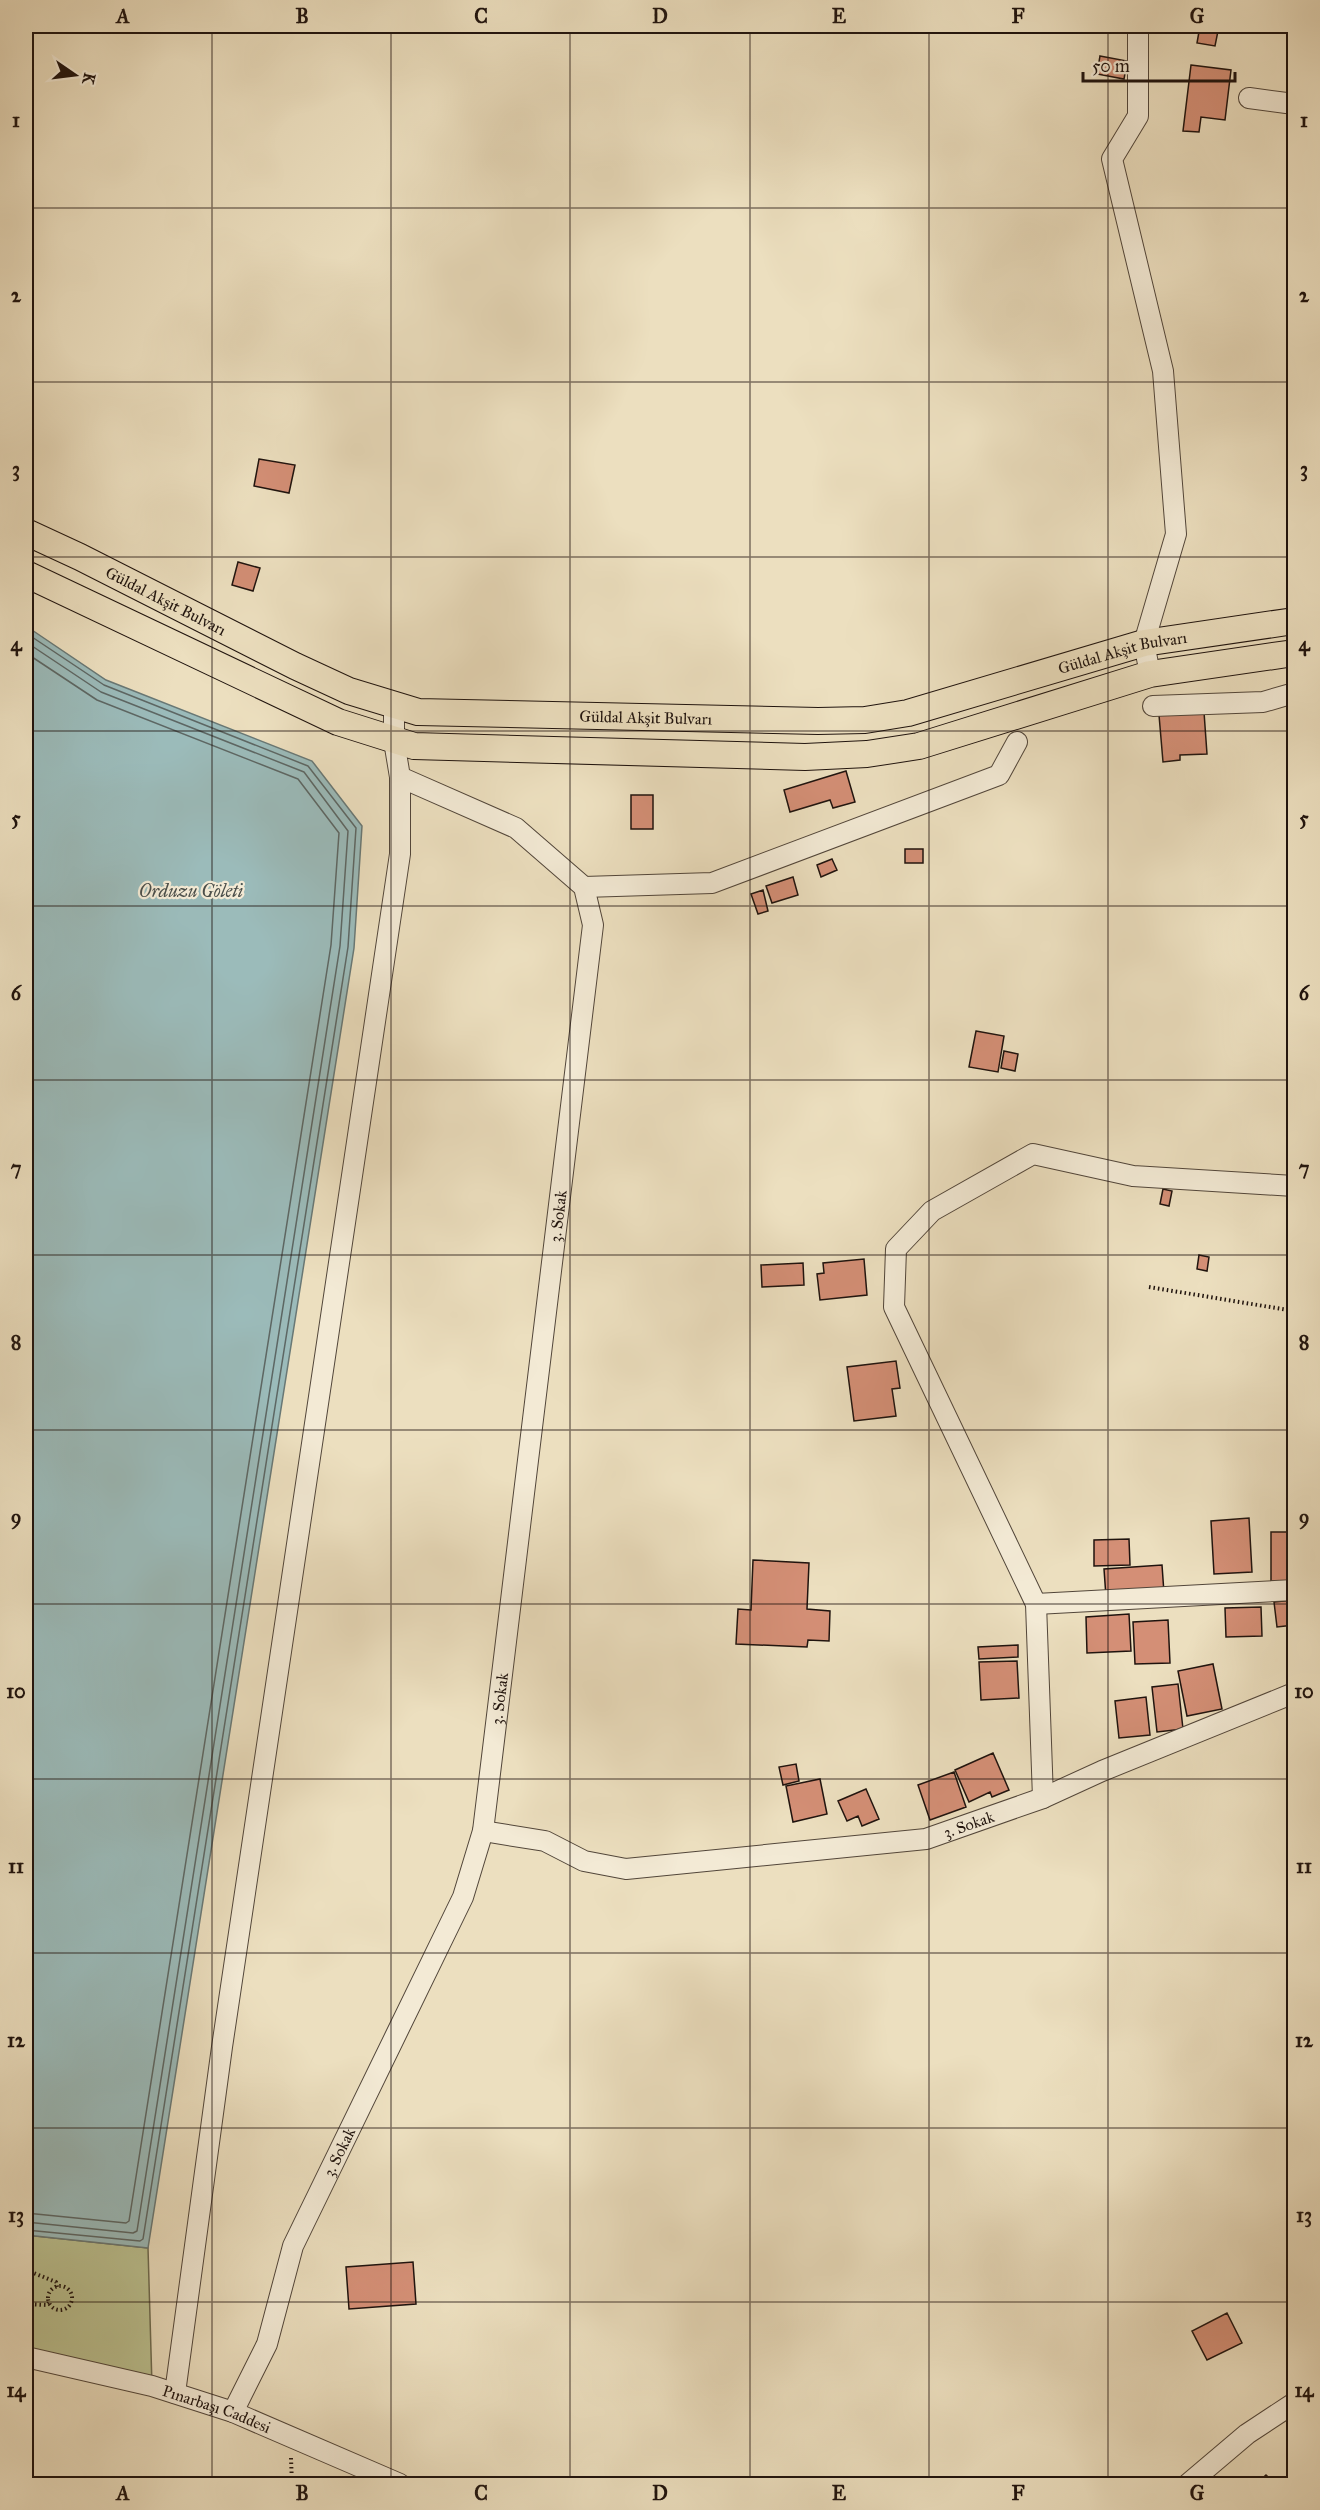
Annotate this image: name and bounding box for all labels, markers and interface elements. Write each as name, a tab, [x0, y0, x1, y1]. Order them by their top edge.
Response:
text: A	[114, 4, 130, 28]
text: B	[295, 4, 309, 28]
text: C	[474, 4, 488, 28]
text: D	[652, 4, 668, 28]
text: E	[832, 4, 847, 28]
text: F	[1011, 4, 1025, 28]
text: G	[1190, 4, 1205, 28]
north arrow	[45, 45, 105, 105]
scale bar	[1083, 45, 1234, 83]
text: 50 m	[1092, 55, 1130, 77]
text: K	[78, 71, 100, 87]
text: 1	[12, 108, 20, 132]
text: 1	[1300, 108, 1308, 132]
text: 2	[11, 283, 22, 307]
text: 2	[1299, 283, 1310, 307]
text: 3	[12, 457, 20, 482]
text: 3	[1300, 457, 1308, 482]
street label: Güldal Akşit Bulvarı	[103, 562, 230, 639]
street label: Güldal Akşit Bulvarı	[1056, 627, 1189, 678]
text: 4	[10, 632, 22, 657]
text: 4	[1298, 632, 1310, 657]
street label: Güldal Akşit Bulvarı	[579, 706, 713, 728]
text: 5	[11, 806, 21, 830]
text: 5	[1299, 806, 1309, 830]
water label: Orduzu Göleti	[139, 880, 243, 902]
text: 6	[11, 981, 23, 1005]
text: 6	[1299, 981, 1311, 1005]
text: 7	[11, 1156, 22, 1180]
text: 7	[1299, 1156, 1310, 1180]
street label: 3. Sokak	[545, 1189, 570, 1243]
text: 8	[11, 1330, 21, 1354]
text: 8	[1299, 1330, 1309, 1354]
text: 9	[11, 1505, 21, 1530]
text: 9	[1299, 1505, 1309, 1530]
street label: 3. Sokak	[487, 1671, 512, 1726]
text: 10	[6, 1679, 26, 1703]
text: 10	[1294, 1679, 1314, 1703]
street label: 3. Sokak	[941, 1806, 997, 1842]
text: 11	[8, 1854, 24, 1878]
text: 11	[1296, 1854, 1312, 1878]
text: 12	[7, 2028, 26, 2052]
text: 12	[1295, 2028, 1314, 2052]
street label: 3. Sokak	[319, 2124, 359, 2180]
text: 13	[8, 2203, 24, 2228]
text: 13	[1296, 2203, 1312, 2228]
text: 14	[6, 2378, 26, 2403]
text: 14	[1294, 2378, 1314, 2403]
street label: Pınarbaşı Caddesi	[160, 2381, 275, 2437]
text: A	[114, 2481, 130, 2505]
text: B	[295, 2481, 309, 2505]
text: C	[474, 2481, 488, 2505]
text: D	[652, 2481, 668, 2505]
text: E	[832, 2481, 847, 2505]
text: F	[1011, 2481, 1025, 2505]
text: G	[1190, 2481, 1205, 2505]

